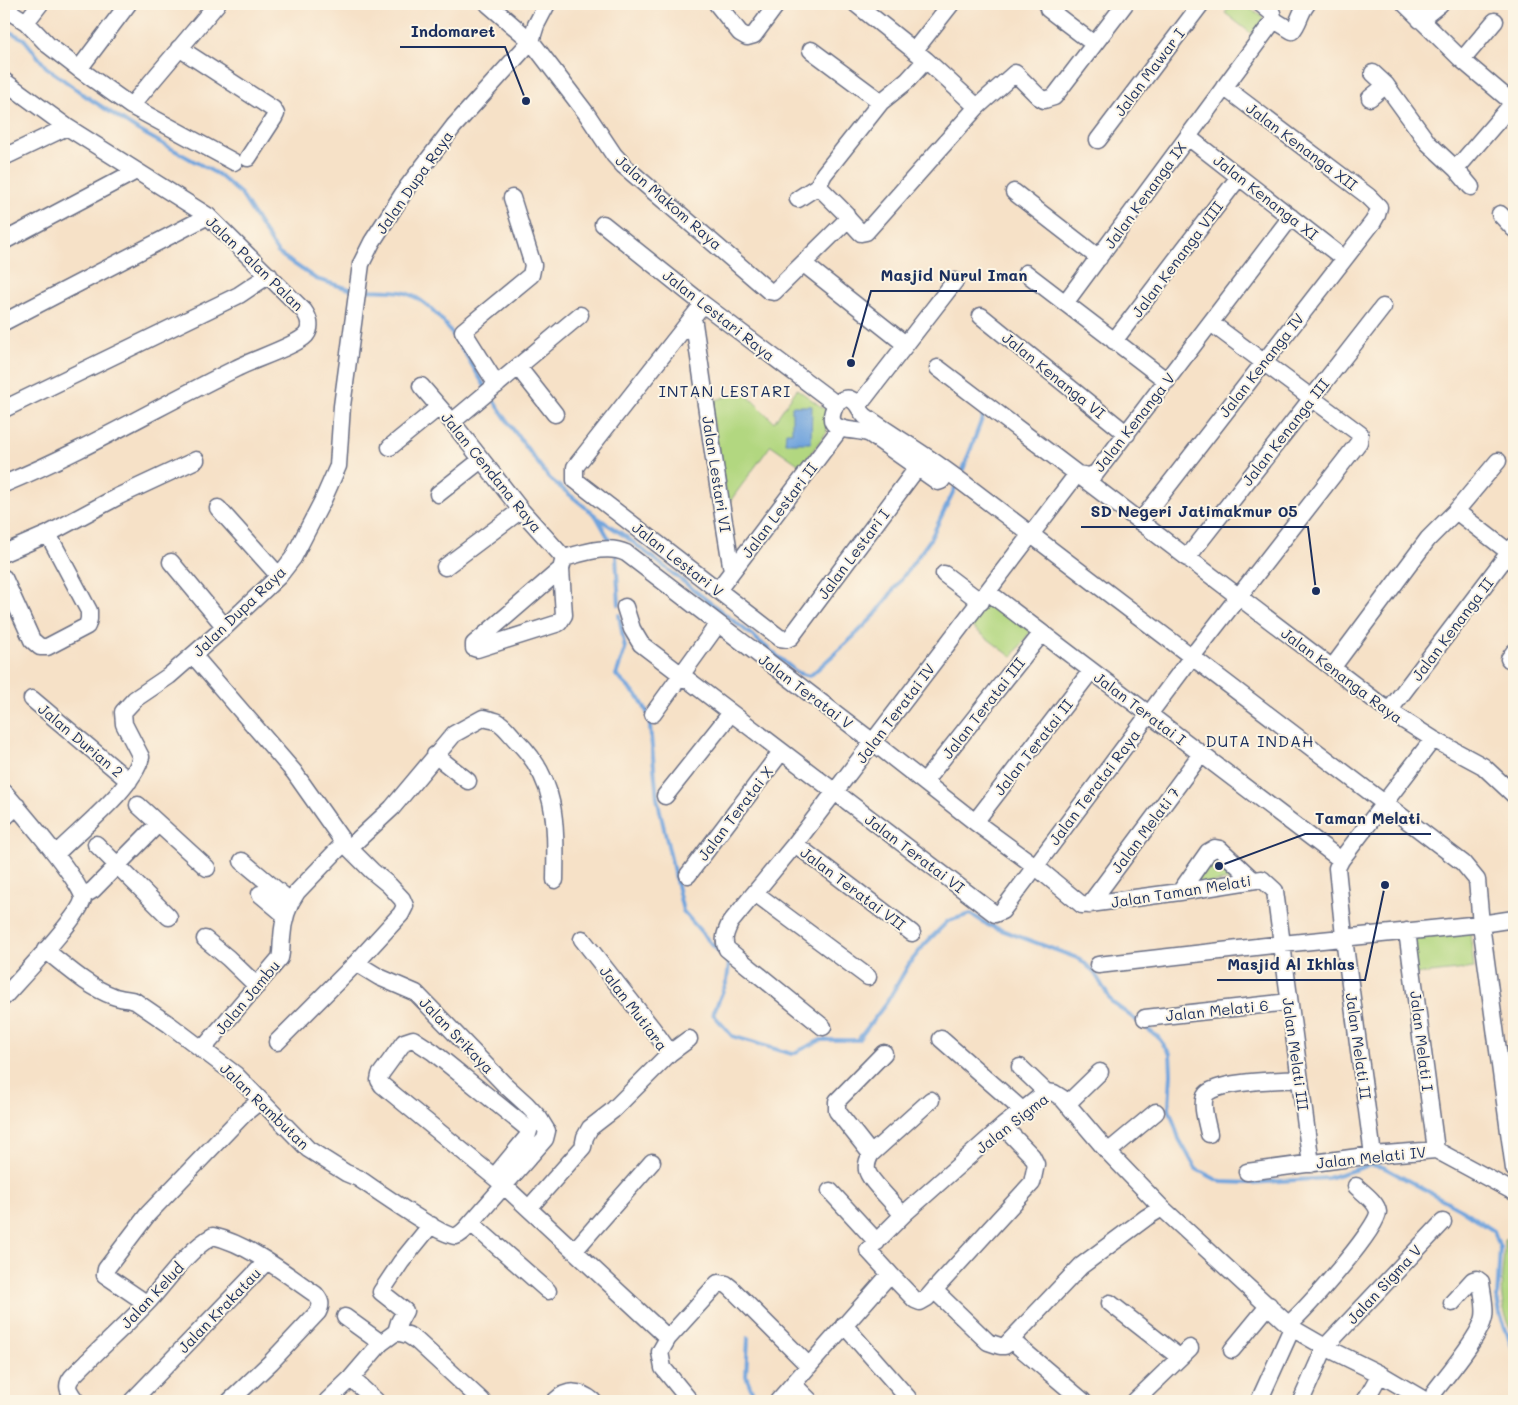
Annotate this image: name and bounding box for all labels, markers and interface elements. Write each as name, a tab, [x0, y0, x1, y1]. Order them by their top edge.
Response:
callout: Indomaret	[400, 16, 505, 47]
text: Indomaret	[411, 20, 495, 41]
street label: Jalan Mawar I	[1109, 24, 1189, 120]
street label: Jalan Kenanga XII	[1242, 98, 1362, 195]
street label: Jalan Dupa Raya	[371, 126, 457, 238]
street label: Jalan Kenanga IX	[1099, 138, 1191, 252]
street label: Jalan Makom Raya	[612, 150, 726, 254]
street label: Jalan Kenanga XI	[1210, 150, 1323, 244]
street label: Jalan Kenanga VIII	[1127, 197, 1227, 321]
street label: Jalan Palan Palan	[202, 211, 308, 315]
callout: Masjid Nurul Iman	[871, 260, 1037, 291]
text: Masjid Nurul Iman	[881, 264, 1027, 285]
street label: Jalan Lestari Raya	[659, 265, 779, 365]
street label: Jalan Kenanga IV	[1214, 309, 1308, 421]
street label: Jalan Kenanga VI	[998, 327, 1110, 423]
street label: Jalan Kenanga V	[1089, 368, 1179, 476]
street label: Jalan Kenanga III	[1237, 374, 1333, 490]
district label: INTAN LESTARI	[659, 380, 791, 401]
street label: Jalan Cendana Raya	[437, 408, 547, 536]
street label: Jalan Lestari VI	[698, 414, 736, 534]
street label: Jalan Lestari II	[737, 458, 822, 562]
callout: SD Negeri Jatimakmur 05	[1081, 496, 1308, 527]
text: SD Negeri Jatimakmur 05	[1090, 500, 1298, 521]
street label: Jalan Lestari I	[813, 505, 894, 603]
street label: Jalan Lestari V	[628, 517, 728, 601]
street label: Jalan Dupa Raya	[188, 561, 290, 661]
street label: Jalan Kenanga II	[1407, 573, 1498, 685]
street label: Jalan Kenanga Raya	[1277, 623, 1407, 727]
street label: Jalan Teratai V	[755, 649, 857, 733]
street label: Jalan Teratai III	[937, 653, 1029, 763]
street label: Jalan Teratai IV	[851, 659, 939, 767]
street label: Jalan Teratai I	[1090, 667, 1190, 749]
street label: Jalan Teratai II	[989, 694, 1077, 799]
street label: Jalan Durian 2	[34, 699, 128, 781]
street label: Jalan Teratai Raya	[1044, 725, 1144, 849]
district label: DUTA INDAH	[1205, 730, 1315, 751]
street label: Jalan Teratai X	[693, 762, 777, 864]
street label: Jalan Melati 7	[1106, 783, 1184, 877]
callout: Taman Melati	[1305, 803, 1431, 834]
text: Taman Melati	[1315, 807, 1421, 828]
street label: Jalan Teratai VI	[861, 809, 969, 897]
street label: Jalan Teratai VII	[796, 842, 910, 934]
street label: Jalan Taman Melati	[1110, 870, 1252, 912]
callout: Masjid Al Ikhlas	[1217, 949, 1365, 980]
text: Masjid Al Ikhlas	[1227, 953, 1355, 974]
street label: Jalan Jambu	[210, 956, 284, 1038]
street label: Jalan Mutiara	[596, 962, 672, 1054]
street label: Jalan Melati I	[1406, 990, 1438, 1093]
street label: Jalan Melati II	[1342, 991, 1376, 1101]
street label: Jalan Srikaya	[415, 992, 499, 1078]
street label: Jalan Melati 6	[1165, 995, 1269, 1025]
street label: Jalan Melati III	[1278, 996, 1314, 1112]
street label: Jalan Rambutan	[216, 1058, 314, 1154]
street label: Jalan Sigma	[972, 1088, 1052, 1158]
street label: Jalan Melati IV	[1315, 1141, 1427, 1173]
street label: Jalan Sigma V	[1342, 1240, 1426, 1328]
street label: Jalan Kelud	[116, 1258, 188, 1332]
street label: Jalan Krakatau	[173, 1263, 265, 1357]

